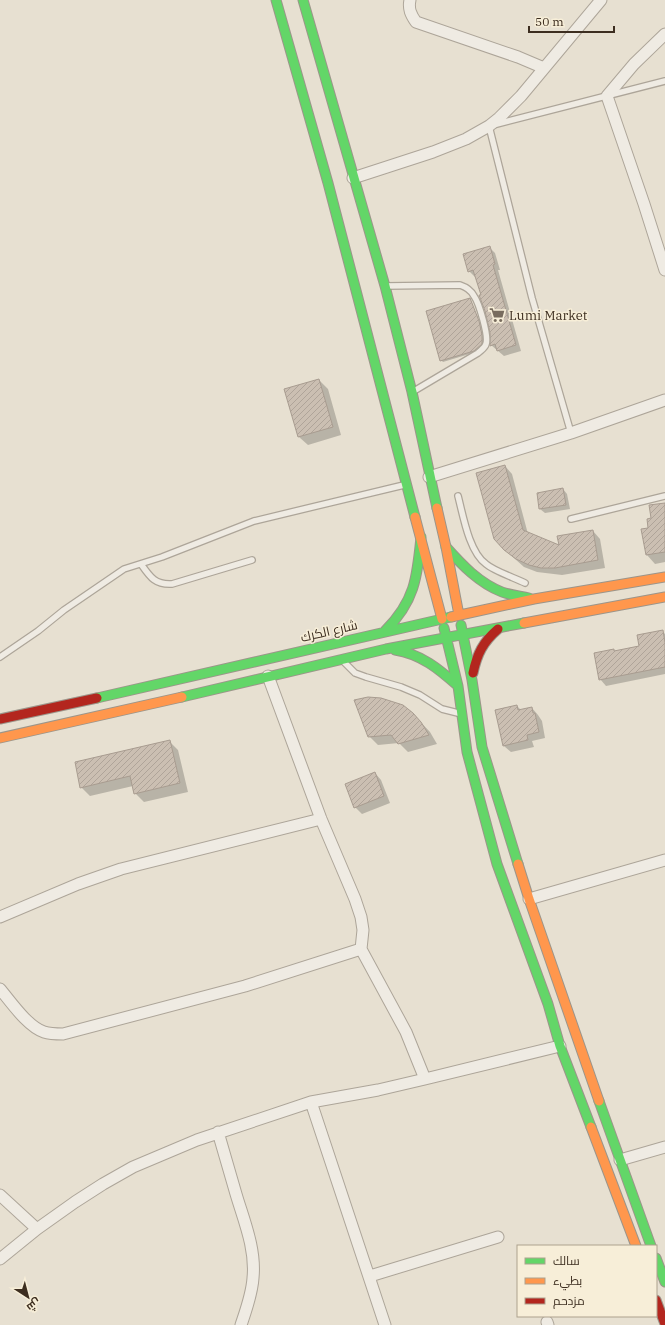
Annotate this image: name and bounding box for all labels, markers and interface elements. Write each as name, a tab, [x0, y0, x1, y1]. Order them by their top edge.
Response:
scale bar	[529, 8, 614, 34]
text: 50 m	[535, 14, 564, 29]
supermarket icon: Lumi Market	[488, 306, 506, 324]
place label: Lumi Market	[509, 307, 588, 324]
street label: شارع الكرك	[299, 616, 359, 646]
legend	[517, 1245, 657, 1317]
text: سالك	[553, 1253, 580, 1268]
text: بطيء	[553, 1273, 582, 1291]
north arrow	[8, 1277, 48, 1317]
text: مزدحم	[553, 1293, 585, 1309]
text: ش	[24, 1295, 44, 1315]

